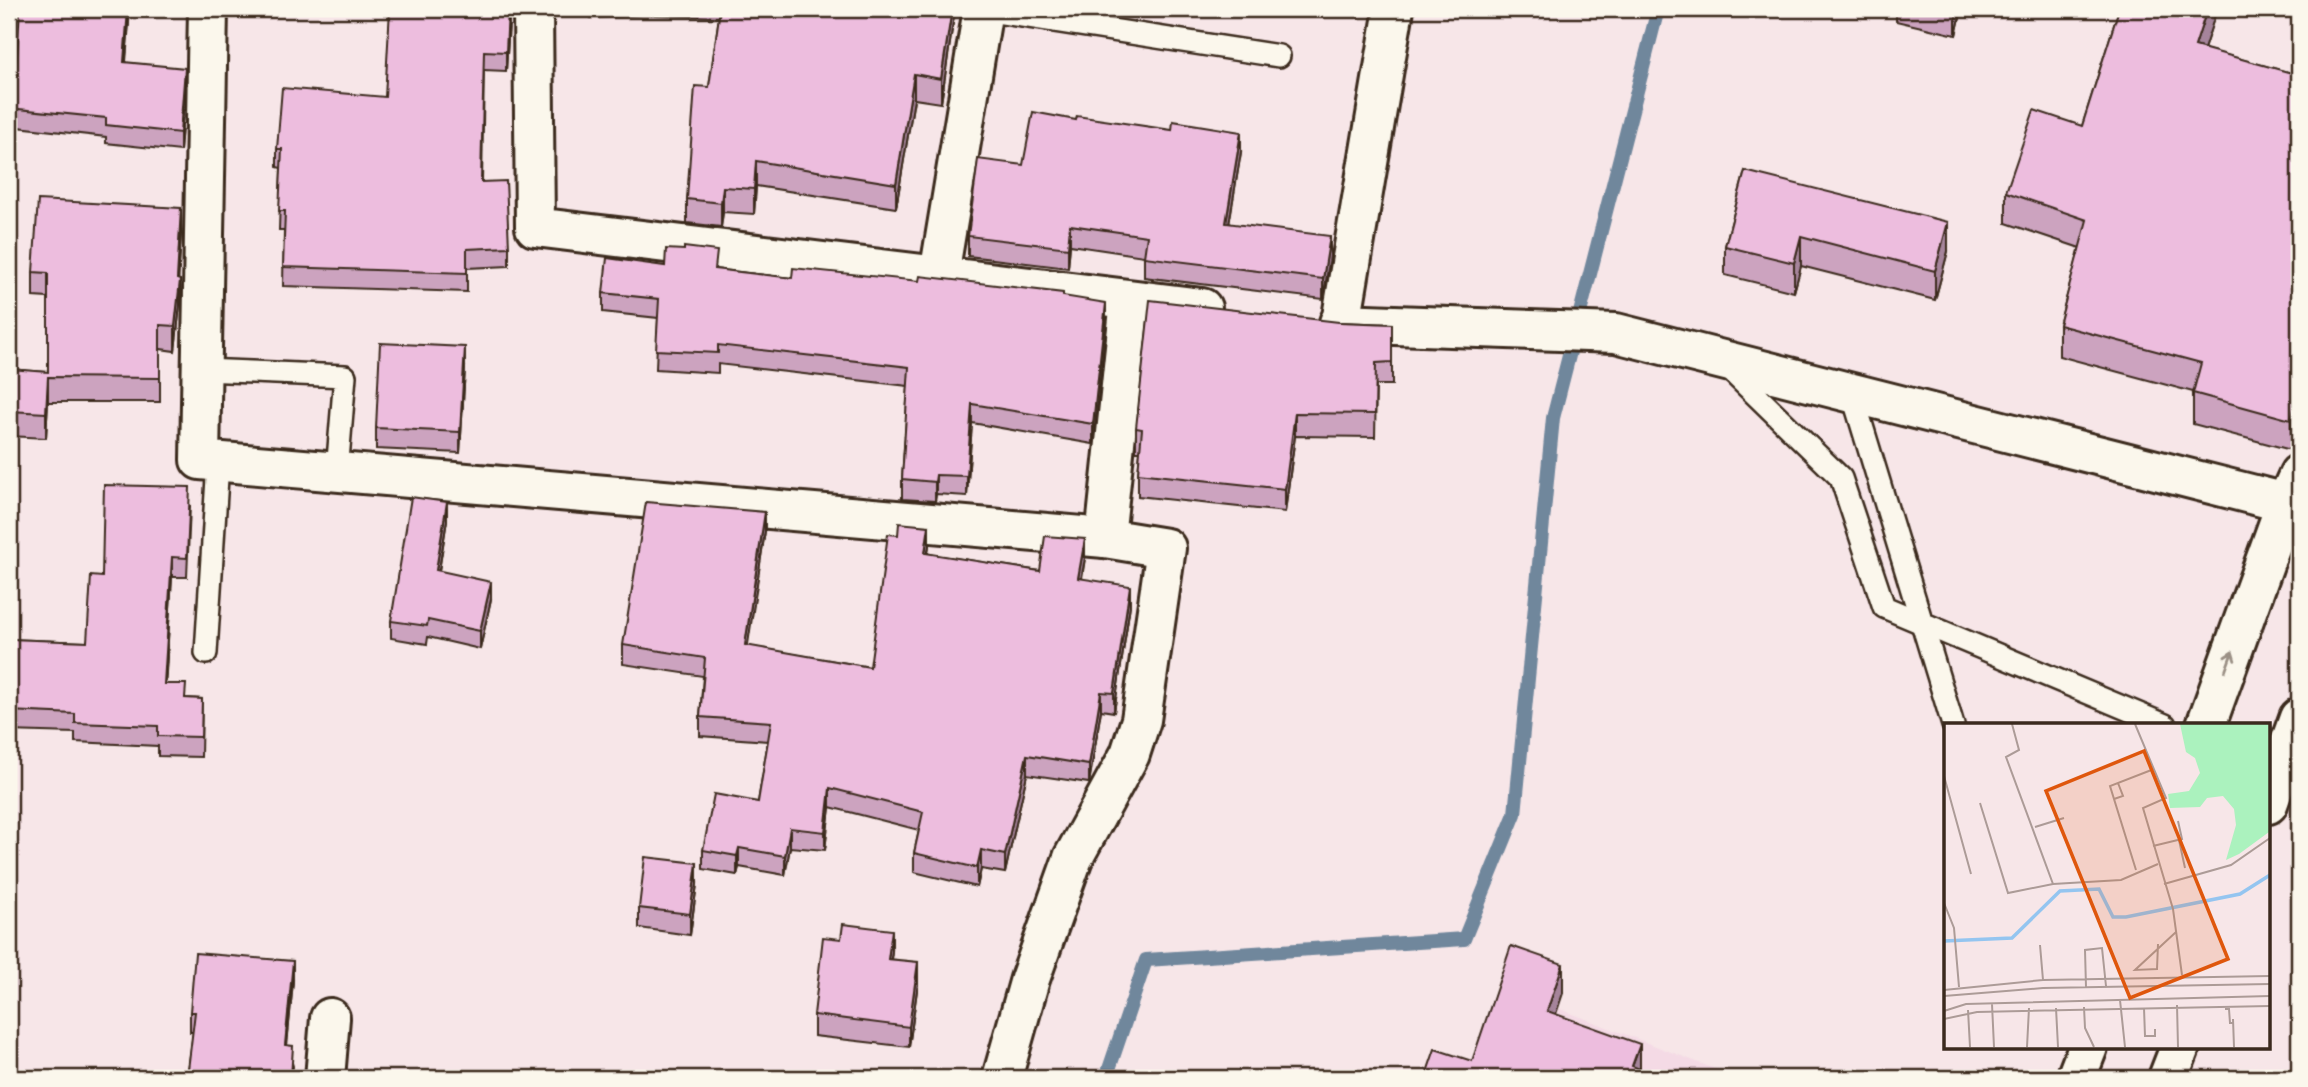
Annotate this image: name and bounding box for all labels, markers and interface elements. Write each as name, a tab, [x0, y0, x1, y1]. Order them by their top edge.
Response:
one-way arrow	[2224, 650, 2236, 672]
inset map	[1944, 723, 2270, 1048]

